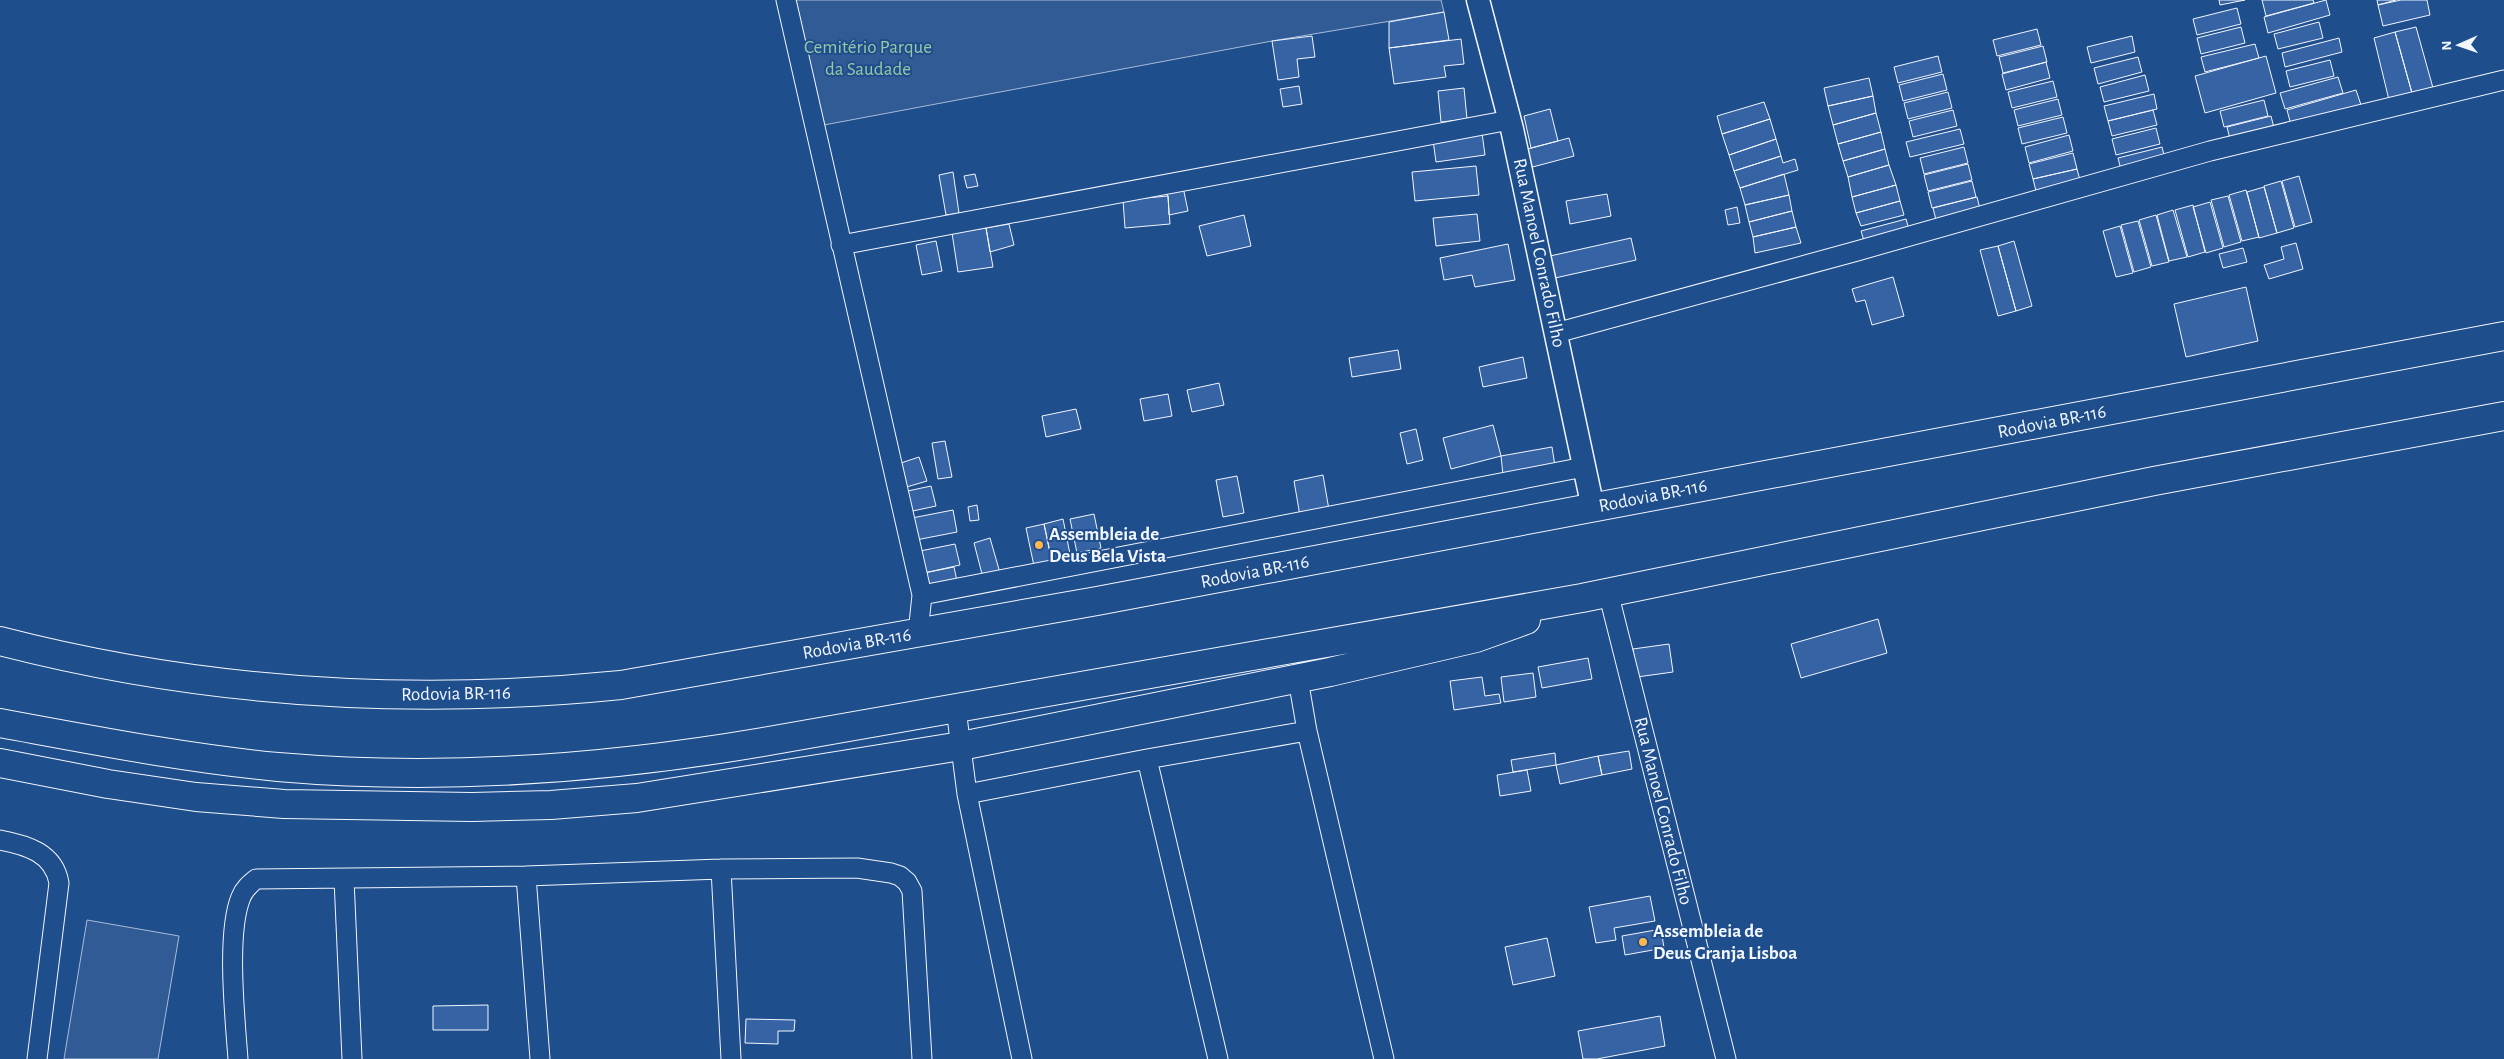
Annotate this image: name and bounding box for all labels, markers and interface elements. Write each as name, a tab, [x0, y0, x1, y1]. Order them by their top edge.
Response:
north arrow	[2434, 20, 2484, 70]
park label: Cemitério Parque da Saudade	[804, 38, 932, 79]
text: N	[2440, 40, 2454, 51]
street label: Rua Manoel Conrado Filho	[1510, 157, 1568, 349]
street label: Rodovia BR-116	[1996, 402, 2108, 442]
street label: Rodovia BR-116	[1597, 476, 1709, 516]
place label: Assembleia de Deus Bela Vista	[1049, 525, 1166, 566]
marker: Assembleia de Deus Bela Vista	[1033, 539, 1045, 551]
street label: Rodovia BR-116	[1199, 552, 1311, 592]
street label: Rodovia BR-116	[801, 625, 913, 663]
street label: Rodovia BR-116	[401, 684, 511, 704]
street label: Rua Manoel Conrado Filho	[1630, 715, 1696, 907]
place label: Assembleia de Deus Granja Lisboa	[1653, 922, 1797, 963]
marker: Assembleia de Deus Granja Lisboa	[1637, 936, 1649, 948]

